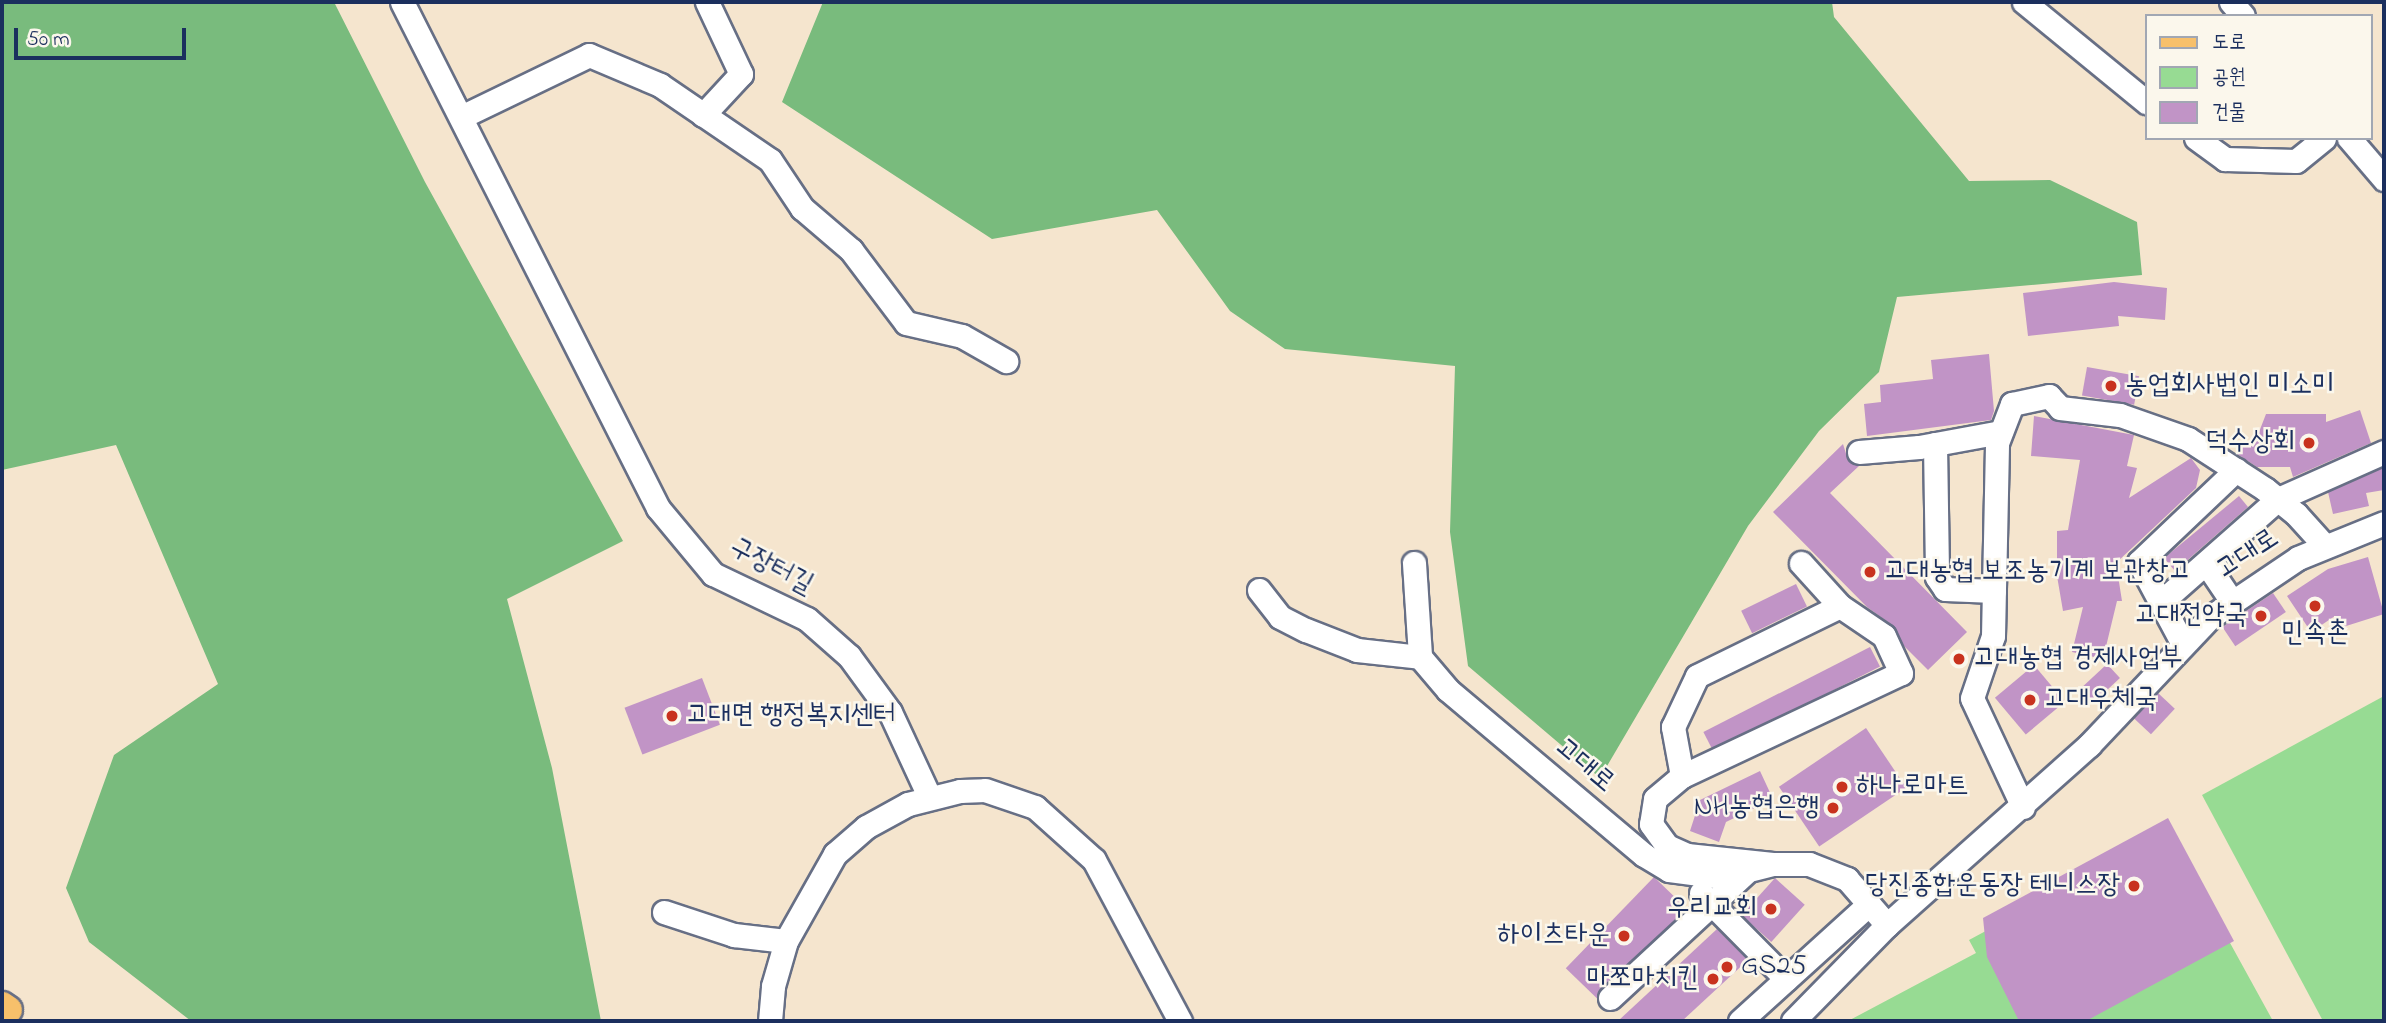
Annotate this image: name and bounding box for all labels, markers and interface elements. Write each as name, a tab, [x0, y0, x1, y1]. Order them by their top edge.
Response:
scale bar	[18, 14, 189, 58]
legend	[2144, 14, 2372, 140]
text: 50 m	[27, 25, 70, 55]
text: 도로	[2212, 28, 2246, 58]
text: 공원	[2212, 63, 2246, 93]
text: 건물	[2212, 98, 2246, 128]
place label: 농업회사법인 미소미	[2125, 369, 2335, 403]
marker: 농업회사법인 미소미	[2103, 378, 2119, 394]
place label: 덕수상회	[2205, 426, 2295, 460]
marker: 덕수상회	[2301, 435, 2317, 451]
street label: 고대로	[2211, 523, 2285, 587]
street label: 구장터길	[723, 531, 819, 603]
place label: 고대농협 보조농기계 보관창고	[1884, 555, 2191, 589]
marker: 고대농협 보조농기계 보관창고	[1862, 564, 1878, 580]
marker: 민속촌	[2307, 598, 2323, 614]
place label: 고대전약국	[2134, 599, 2247, 633]
marker: 고대전약국	[2253, 608, 2269, 624]
place label: 민속촌	[2281, 617, 2349, 651]
place label: 고대농협 경제사업부	[1973, 642, 2183, 676]
marker: 고대농협 경제사업부	[1951, 651, 1967, 667]
place label: 고대우체국	[2044, 683, 2157, 717]
marker: 고대우체국	[2022, 692, 2038, 708]
place label: 고대면 행정복지센터	[686, 699, 896, 733]
marker: 고대면 행정복지센터	[664, 708, 680, 724]
street label: 고대로	[1547, 731, 1621, 801]
place label: 하나로마트	[1856, 770, 1969, 804]
marker: 하나로마트	[1834, 779, 1850, 795]
place label: NH농협은행	[1694, 791, 1819, 825]
marker: NH농협은행	[1825, 800, 1841, 816]
place label: 당진종합운동장 테니스장	[1865, 869, 2120, 903]
marker: 당진종합운동장 테니스장	[2126, 878, 2142, 894]
place label: 우리교회	[1667, 892, 1757, 926]
marker: 우리교회	[1763, 901, 1779, 917]
place label: 하이츠타운	[1497, 919, 1610, 953]
marker: 하이츠타운	[1616, 928, 1632, 944]
place label: GS25	[1741, 950, 1806, 984]
marker: GS25	[1719, 959, 1735, 975]
place label: 마쪼마치킨	[1586, 962, 1699, 996]
marker: 마쪼마치킨	[1705, 971, 1721, 987]

